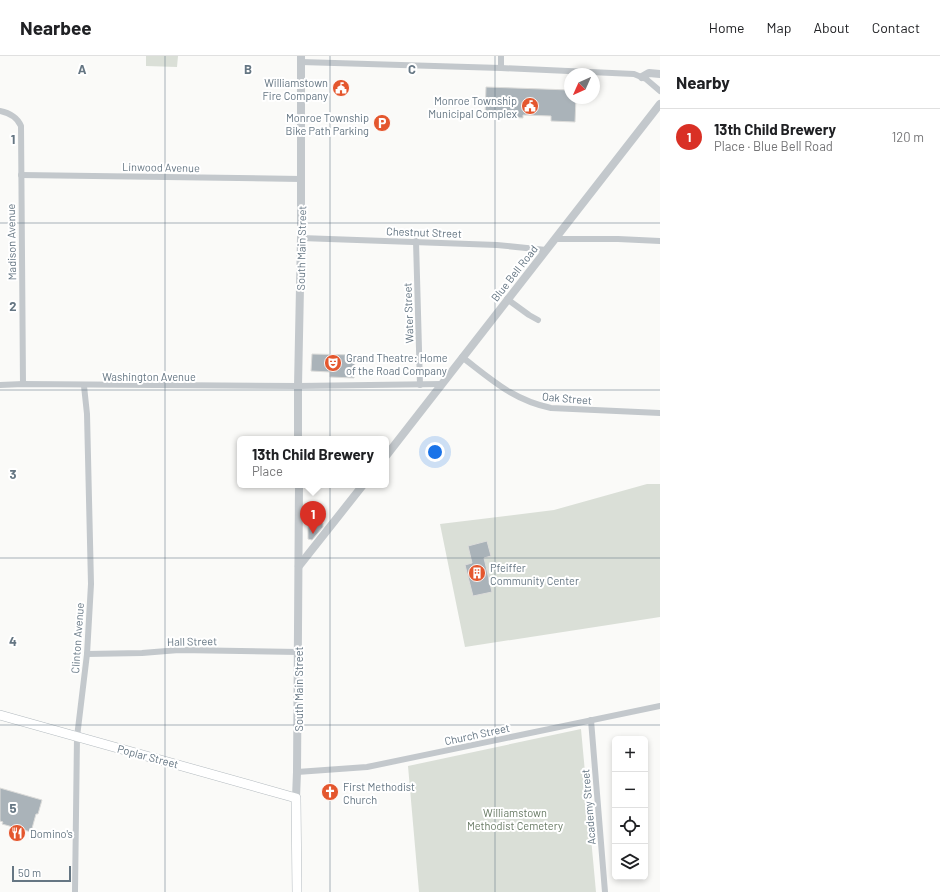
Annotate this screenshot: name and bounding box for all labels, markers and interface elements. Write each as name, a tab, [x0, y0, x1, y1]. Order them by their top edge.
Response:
text: Nearbee	[20, 16, 92, 39]
text: Home	[709, 19, 745, 36]
text: Map	[767, 19, 791, 36]
text: About	[813, 19, 850, 36]
text: Contact	[872, 19, 920, 36]
text: A	[78, 61, 87, 77]
text: B	[244, 61, 252, 77]
text: C	[408, 61, 416, 77]
north arrow	[564, 68, 600, 104]
text: Nearby	[676, 72, 730, 92]
place label: Williamstown Fire Company	[263, 76, 328, 102]
public building icon: Williamstown Fire Company	[331, 78, 351, 98]
place label: Monroe Township Municipal Complex	[428, 94, 517, 120]
public building icon: Monroe Township Municipal Complex	[520, 96, 540, 116]
place label: Monroe Township Bike Path Parking	[286, 111, 369, 137]
parking icon: Monroe Township Bike Path Parking	[372, 113, 392, 133]
text: 13th Child Brewery	[714, 120, 836, 138]
text: 1	[687, 129, 691, 145]
text: 120 m	[892, 129, 924, 145]
text: 1	[11, 131, 15, 147]
text: Place · Blue Bell Road	[714, 138, 833, 154]
street label: Linwood Avenue	[122, 160, 200, 174]
street label: Madison Avenue	[4, 203, 18, 280]
street label: South Main Street	[294, 205, 308, 291]
street label: Chestnut Street	[386, 224, 462, 240]
street label: Blue Bell Road	[488, 242, 540, 304]
street label: Water Street	[400, 282, 416, 344]
text: 2	[9, 298, 17, 314]
place label: Grand Theatre: Home of the Road Company	[346, 351, 448, 377]
theatre icon: Grand Theatre: Home of the Road Company	[323, 353, 343, 373]
street label: Washington Avenue	[102, 370, 196, 383]
street label: Oak Street	[541, 389, 593, 407]
popup	[237, 436, 389, 488]
your location	[425, 442, 445, 462]
text: 13th Child Brewery	[252, 445, 374, 463]
text: Place	[252, 463, 283, 479]
text: 3	[9, 466, 17, 482]
pin: 1	[300, 501, 326, 534]
place label: Pfeiffer Community Center	[490, 561, 579, 587]
building icon: Pfeiffer Community Center	[467, 563, 487, 583]
street label: Clinton Avenue	[68, 602, 86, 674]
text: 4	[9, 633, 17, 649]
street label: Hall Street	[167, 634, 217, 648]
street label: South Main Street	[292, 647, 305, 731]
street label: Church Street	[443, 721, 511, 747]
map controls	[612, 736, 648, 880]
button: +	[612, 736, 648, 772]
street label: Poplar Street	[116, 742, 180, 770]
street label: Academy Street	[578, 769, 598, 845]
button: −	[612, 772, 648, 808]
place label: First Methodist Church	[343, 780, 415, 806]
church icon: First Methodist Church	[320, 782, 340, 802]
text: 5	[9, 800, 17, 816]
park label: Williamstown Methodist Cemetery	[467, 806, 563, 832]
button: locate	[612, 808, 648, 844]
restaurant icon: Domino's	[7, 823, 27, 843]
place label: Domino's	[30, 827, 73, 840]
button: layers	[612, 844, 648, 880]
scale bar	[12, 864, 71, 883]
text: 50 m	[18, 866, 41, 879]

